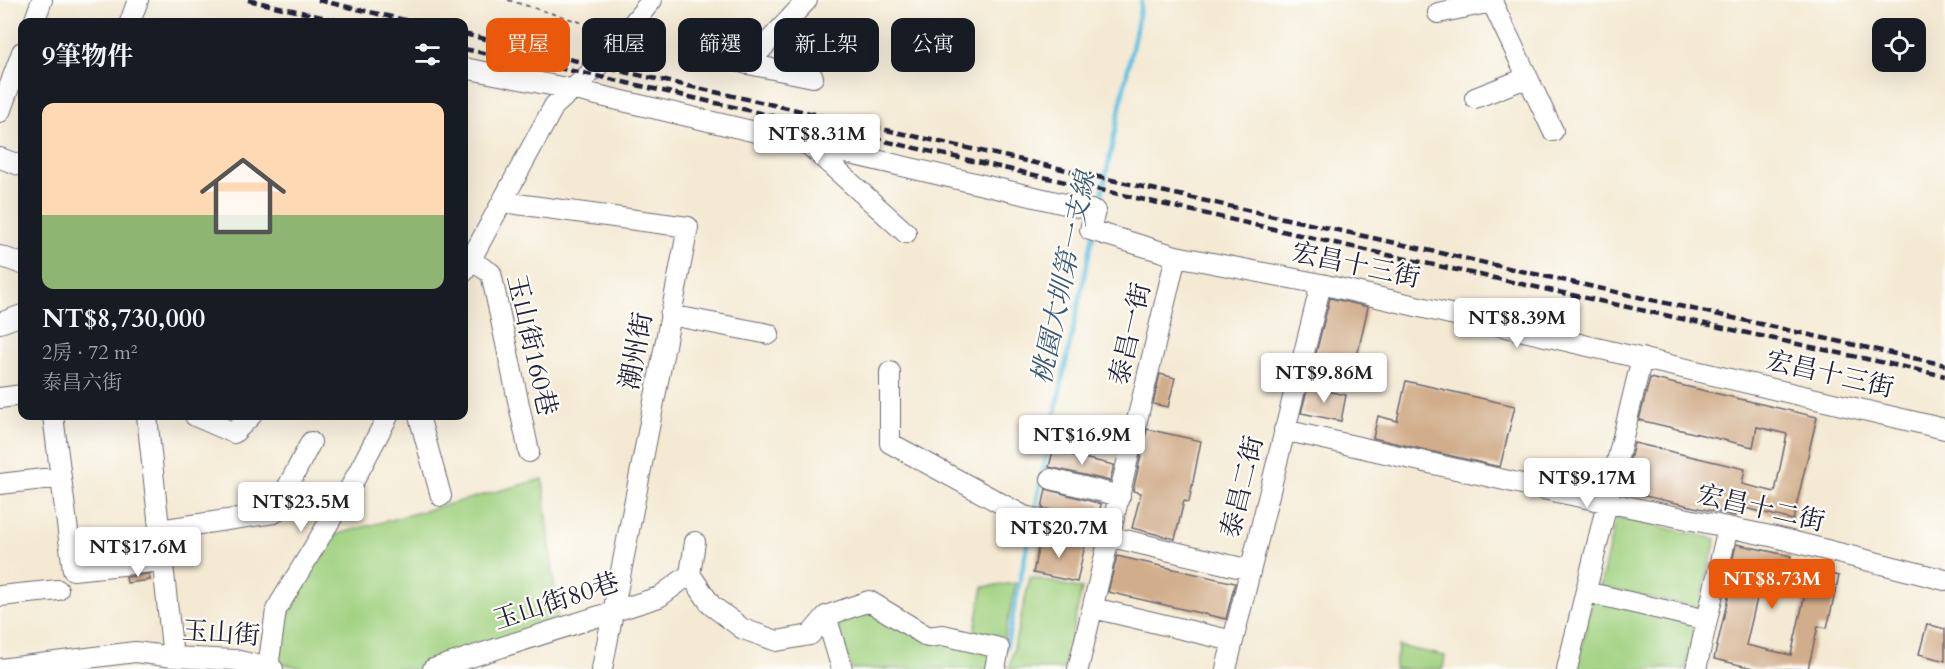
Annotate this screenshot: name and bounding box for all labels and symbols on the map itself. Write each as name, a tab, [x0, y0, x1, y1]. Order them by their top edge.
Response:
pin: NT$8.31M	[755, 114, 879, 165]
water label: 桃園大圳第一支線	[1023, 166, 1105, 387]
street label: 宏昌十三街	[1289, 234, 1423, 296]
street label: 玉山街160巷	[499, 271, 565, 419]
street label: 泰昌一街	[1101, 279, 1159, 389]
pin: NT$8.39M	[1455, 298, 1579, 349]
street label: 潮州街	[611, 309, 661, 393]
street label: 宏昌十三街	[1763, 342, 1897, 406]
pin: NT$9.86M	[1262, 353, 1386, 404]
pin: NT$16.9M	[1020, 415, 1144, 466]
street label: 泰昌二街	[1212, 432, 1272, 542]
pin: NT$9.17M	[1525, 458, 1649, 509]
street label: 宏昌十二街	[1694, 476, 1828, 540]
pin: NT$23.5M	[239, 482, 363, 533]
pin: NT$20.7M	[997, 508, 1121, 559]
pin: NT$17.6M	[76, 527, 200, 578]
pin: NT$8.73M	[1710, 559, 1834, 610]
street label: 玉山街80巷	[488, 564, 624, 638]
street label: 玉山街	[181, 613, 261, 653]

